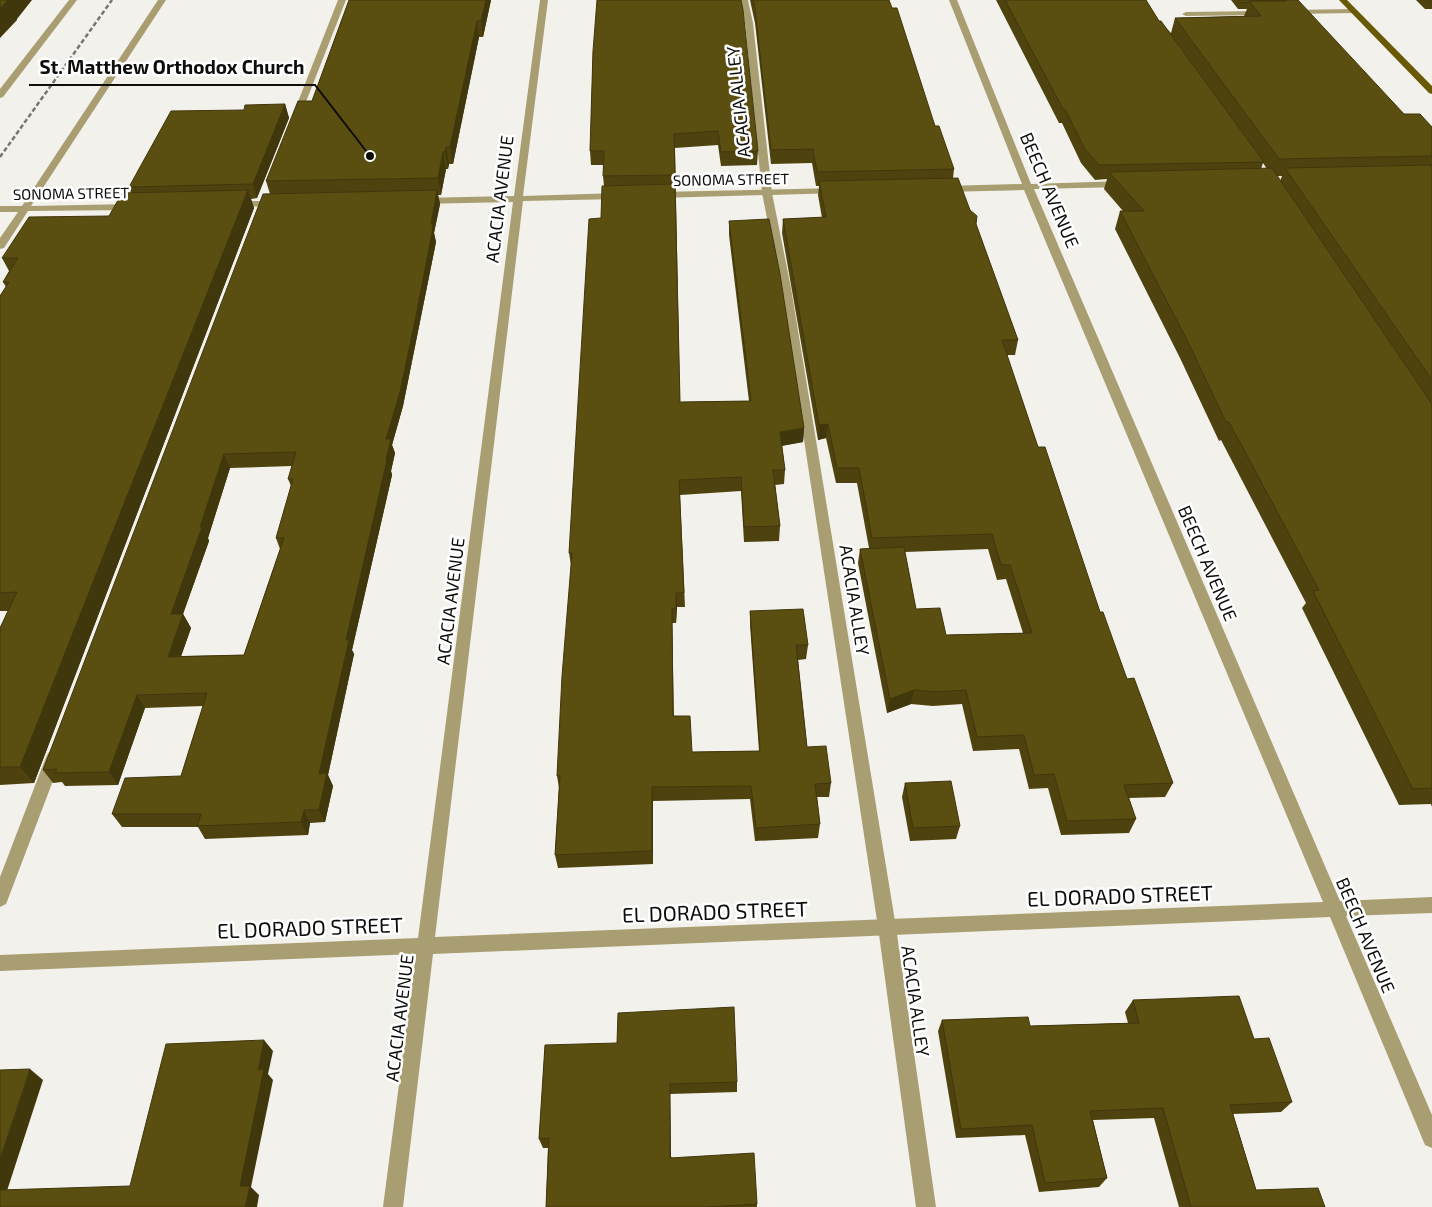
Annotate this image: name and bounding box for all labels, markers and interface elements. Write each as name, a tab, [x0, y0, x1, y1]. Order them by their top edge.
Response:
street label: ACACIA ALLEY	[721, 44, 755, 159]
callout: St. Matthew Orthodox Church	[29, 51, 315, 85]
text: St. Matthew Orthodox Church	[39, 55, 305, 78]
street label: BEECH AVENUE	[1016, 129, 1084, 251]
street label: ACACIA AVENUE	[480, 134, 518, 264]
street label: SONOMA STREET	[673, 169, 790, 189]
street label: SONOMA STREET	[13, 183, 130, 203]
street label: BEECH AVENUE	[1174, 502, 1242, 624]
street label: ACACIA AVENUE	[431, 536, 469, 666]
street label: ACACIA ALLEY	[835, 543, 875, 658]
street label: BEECH AVENUE	[1332, 874, 1400, 996]
street label: EL DORADO STREET	[1027, 879, 1213, 911]
street label: EL DORADO STREET	[622, 895, 808, 927]
street label: EL DORADO STREET	[217, 911, 403, 943]
street label: ACACIA ALLEY	[897, 944, 935, 1059]
street label: ACACIA AVENUE	[380, 953, 418, 1083]

